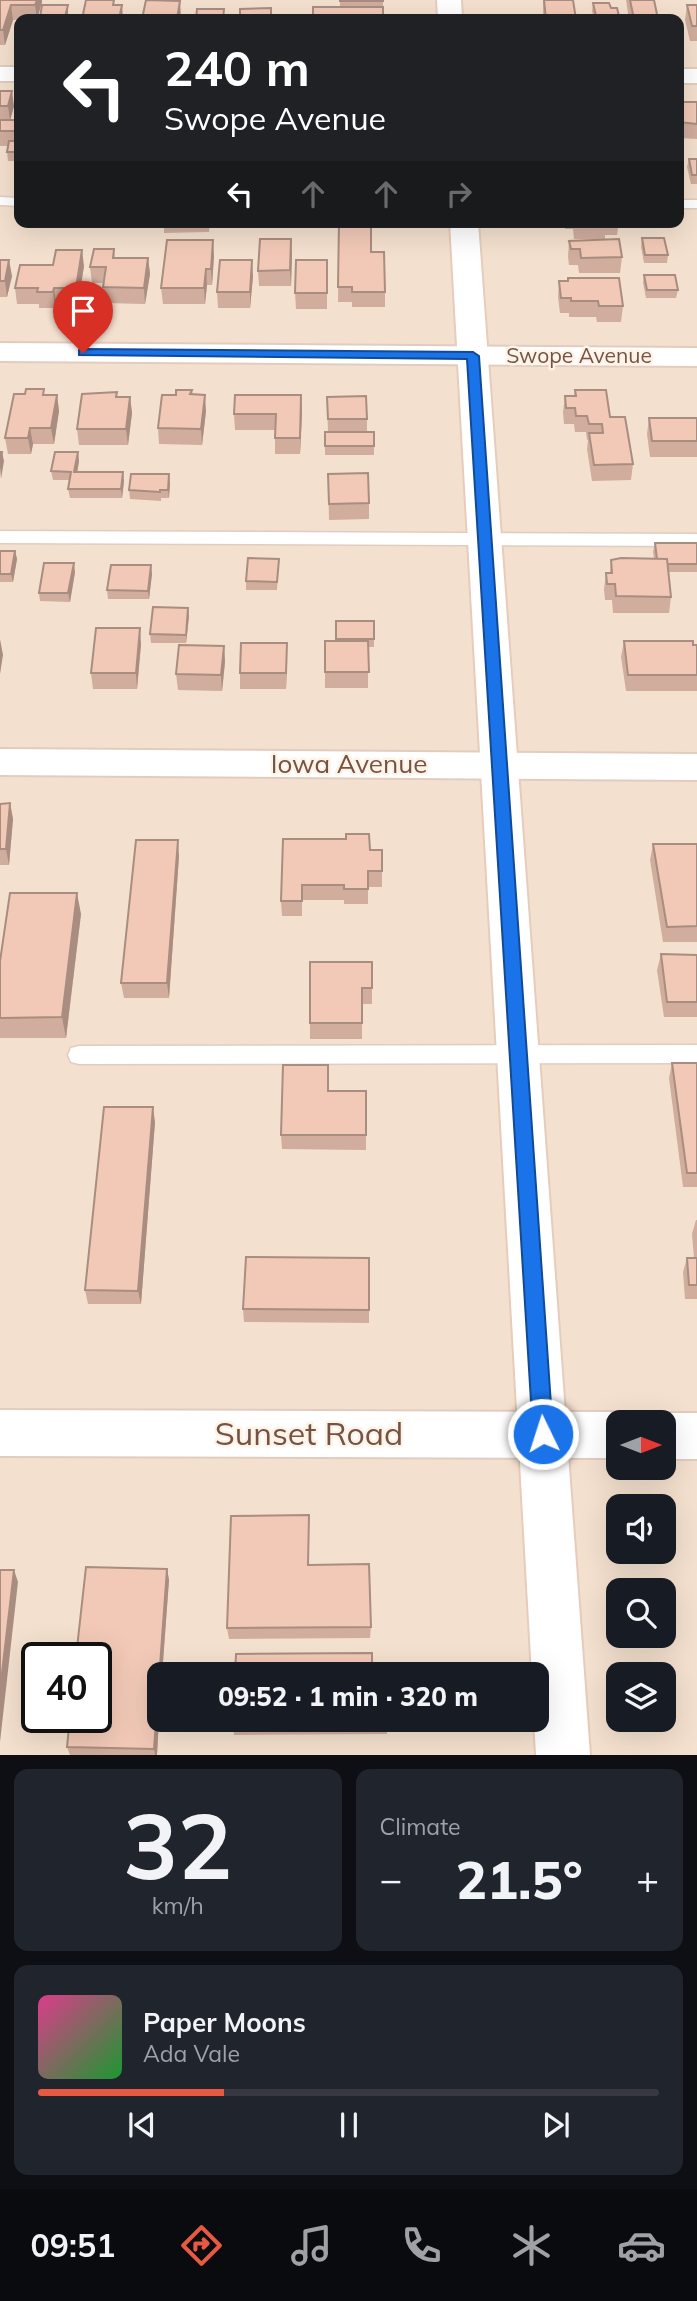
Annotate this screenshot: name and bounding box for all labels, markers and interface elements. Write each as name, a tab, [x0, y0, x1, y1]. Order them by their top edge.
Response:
text: 240 m	[164, 37, 310, 98]
icon: left	[49, 42, 140, 133]
text: Swope Avenue	[164, 98, 386, 138]
icon: left	[221, 175, 259, 213]
icon: ahead	[294, 175, 332, 213]
icon: ahead	[367, 175, 405, 213]
icon: right	[440, 175, 478, 213]
pin	[53, 281, 113, 353]
icon: arrive	[64, 292, 102, 330]
street label: Swope Avenue	[506, 342, 652, 368]
street label: Iowa Avenue	[271, 747, 427, 780]
position arrow	[506, 1397, 580, 1471]
north arrow	[606, 1410, 676, 1480]
map controls	[606, 1410, 676, 1732]
street label: Sunset Road	[215, 1413, 403, 1453]
button: sound	[606, 1494, 676, 1564]
button: search	[606, 1578, 676, 1648]
speed limit sign: 40	[21, 1642, 112, 1733]
button: layers	[606, 1662, 676, 1732]
text: 09:52 · 1 min · 320 m	[218, 1680, 478, 1713]
text: 32	[123, 1788, 232, 1902]
text: Climate	[380, 1812, 461, 1841]
text: 21.5°	[456, 1847, 583, 1912]
text: −	[380, 1855, 402, 1903]
text: +	[636, 1855, 659, 1903]
text: km/h	[152, 1891, 204, 1920]
text: Paper Moons	[143, 2006, 306, 2039]
text: Ada Vale	[143, 2039, 240, 2068]
icon: previous	[123, 2106, 161, 2144]
icon: pause	[330, 2106, 368, 2144]
icon: next	[537, 2106, 575, 2144]
icon: directions	[177, 2221, 226, 2270]
icon: music	[287, 2221, 336, 2270]
icon: phone	[397, 2221, 446, 2270]
icon: climate	[507, 2221, 556, 2270]
icon: car	[617, 2221, 666, 2270]
text: 09:51	[31, 2225, 115, 2265]

